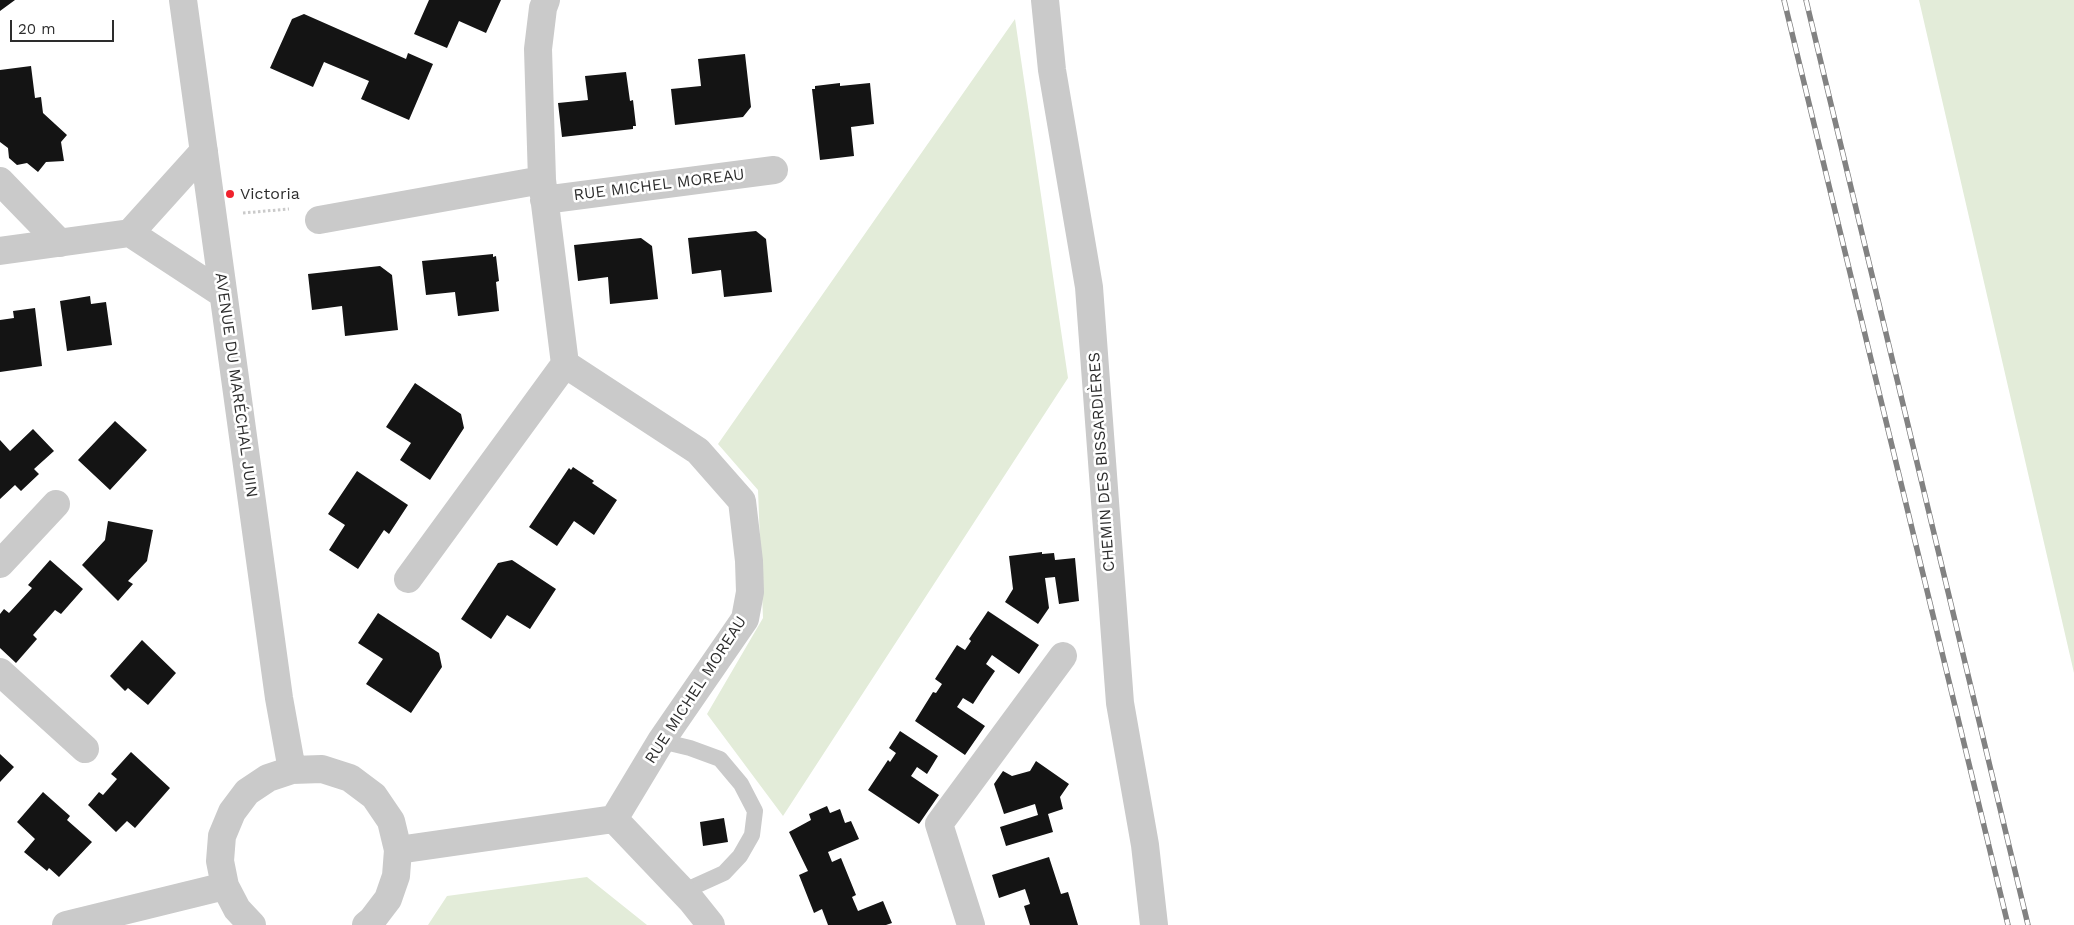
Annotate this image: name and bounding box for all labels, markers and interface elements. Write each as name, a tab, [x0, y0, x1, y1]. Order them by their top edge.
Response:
scale bar	[12, 10, 116, 42]
text: 20 m	[18, 20, 56, 38]
street label: RUE MICHEL MOREAU	[572, 165, 746, 205]
place label: Victoria	[240, 184, 300, 204]
marker: Victoria	[224, 188, 236, 200]
street label: AVENUE DU MARÉCHAL JUIN	[211, 271, 261, 499]
street label: CHEMIN DES BISSARDIÈRES	[1085, 351, 1119, 573]
street label: RUE MICHEL MOREAU	[641, 613, 751, 767]

